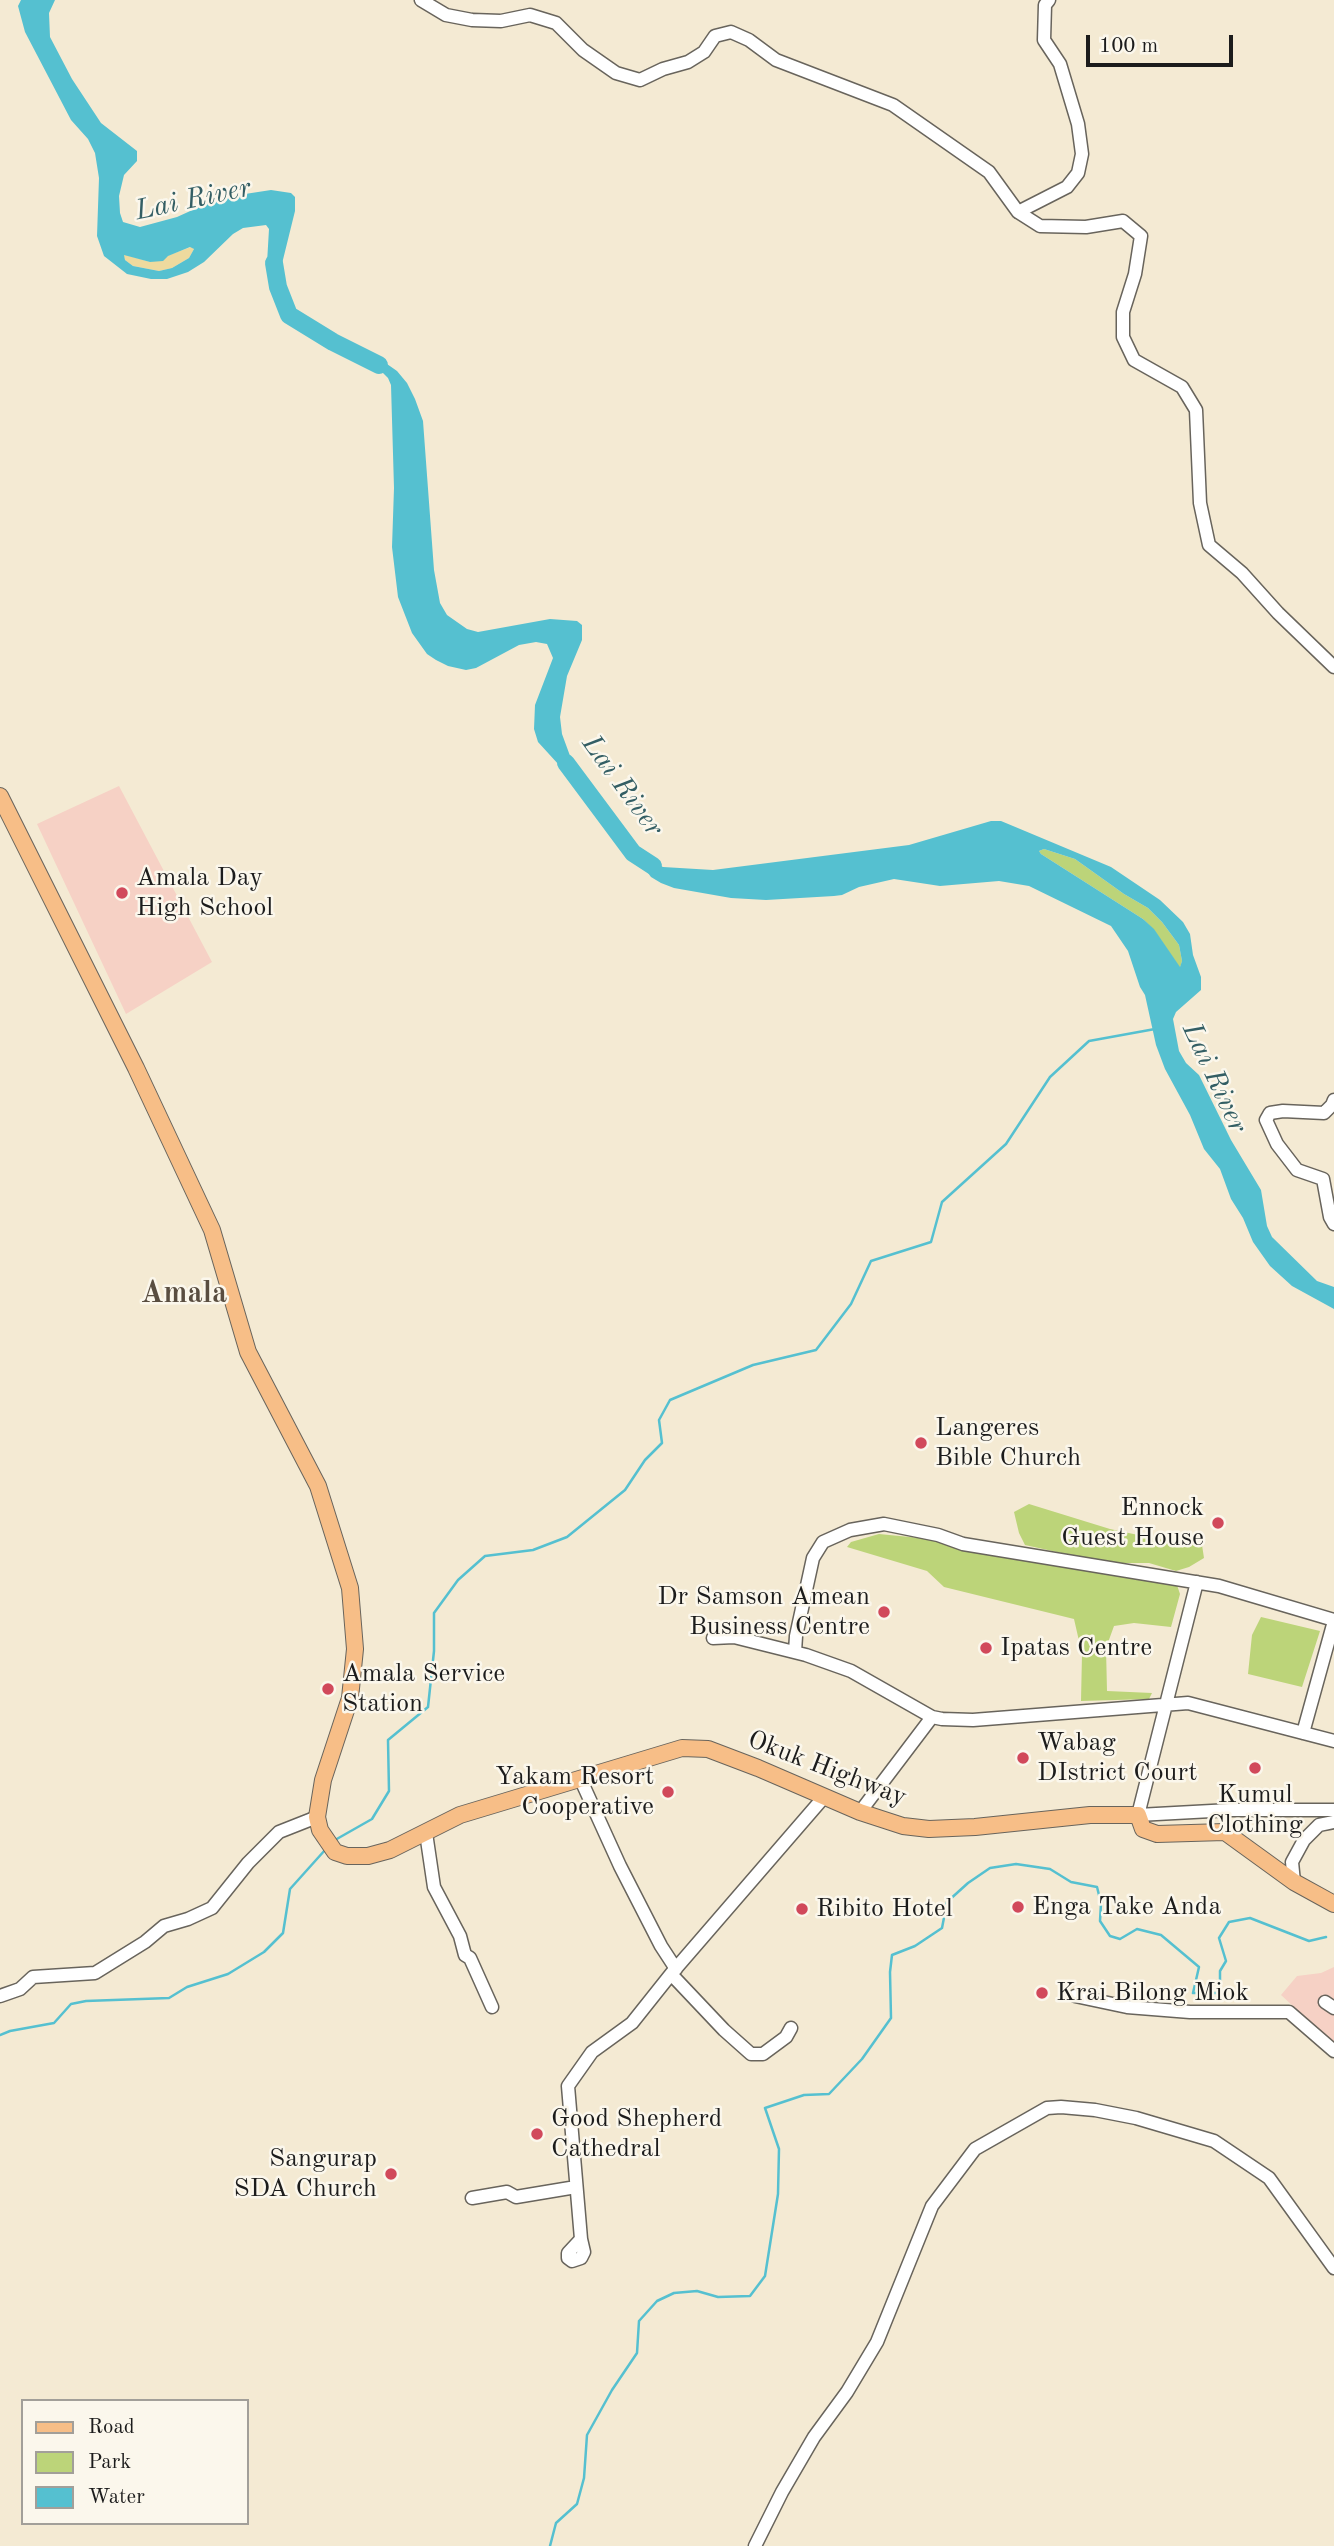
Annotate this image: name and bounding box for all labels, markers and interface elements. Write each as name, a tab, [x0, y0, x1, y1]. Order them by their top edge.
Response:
scale bar	[1089, 21, 1236, 65]
text: 100 m	[1099, 36, 1158, 57]
water label: Lai River	[132, 171, 254, 229]
water label: Lai River	[574, 729, 670, 843]
place label: Amala Day High School	[136, 862, 273, 924]
marker: Amala Day High School	[114, 885, 130, 901]
water label: Lai River	[1174, 1018, 1254, 1138]
district label: Amala	[141, 1276, 227, 1312]
place label: Langeres Bible Church	[935, 1412, 1081, 1474]
marker: Langeres Bible Church	[913, 1435, 929, 1451]
place label: Ennock Guest House	[1061, 1492, 1204, 1554]
marker: Ennock Guest House	[1210, 1515, 1226, 1531]
place label: Dr Samson Amean Business Centre	[657, 1581, 870, 1642]
marker: Dr Samson Amean Business Centre	[876, 1604, 892, 1620]
place label: Ipatas Centre	[1000, 1632, 1152, 1664]
marker: Ipatas Centre	[978, 1640, 994, 1656]
place label: Amala Service Station	[342, 1658, 505, 1720]
marker: Amala Service Station	[320, 1681, 336, 1697]
street label: Okuk Highway	[743, 1724, 911, 1814]
place label: Wabag DIstrict Court	[1037, 1727, 1197, 1788]
marker: Wabag DIstrict Court	[1015, 1750, 1031, 1766]
marker: Kumul Clothing	[1247, 1760, 1263, 1776]
place label: Yakam Resort Cooperative	[495, 1761, 654, 1823]
place label: Kumul Clothing	[1207, 1779, 1303, 1840]
marker: Yakam Resort Cooperative	[660, 1784, 676, 1800]
place label: Enga Take Anda	[1032, 1891, 1221, 1923]
place label: Ribito Hotel	[816, 1893, 953, 1925]
marker: Enga Take Anda	[1010, 1899, 1026, 1915]
marker: Ribito Hotel	[794, 1901, 810, 1917]
place label: Krai Bilong Miok	[1056, 1977, 1249, 2009]
marker: Krai Bilong Miok	[1034, 1985, 1050, 2001]
place label: Good Shepherd Cathedral	[551, 2103, 722, 2164]
marker: Good Shepherd Cathedral	[529, 2126, 545, 2142]
place label: Sangurap SDA Church	[234, 2143, 377, 2204]
marker: Sangurap SDA Church	[383, 2166, 399, 2182]
legend	[21, 2399, 248, 2525]
text: Road	[88, 2417, 135, 2438]
text: Park	[88, 2452, 131, 2473]
text: Water	[88, 2487, 145, 2508]

